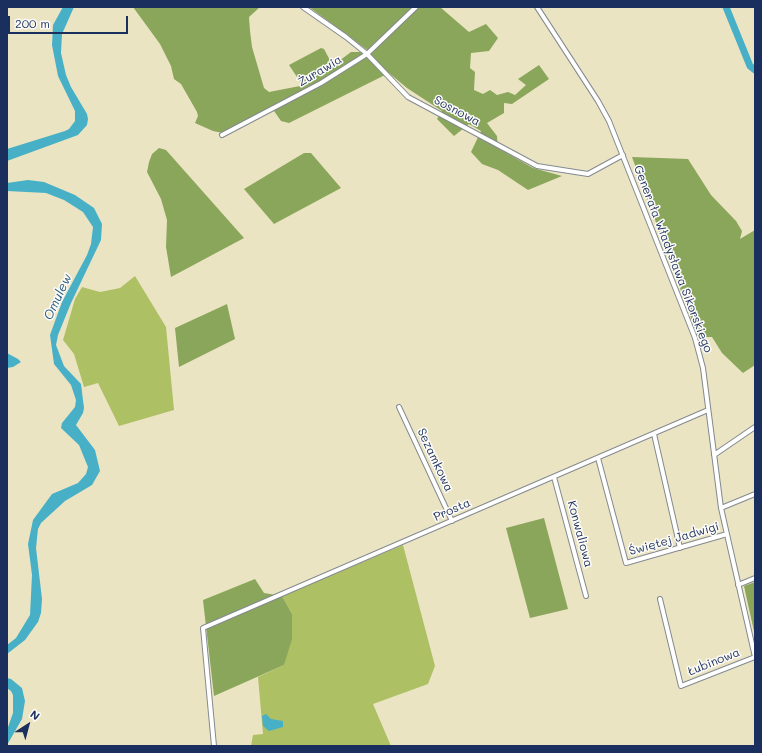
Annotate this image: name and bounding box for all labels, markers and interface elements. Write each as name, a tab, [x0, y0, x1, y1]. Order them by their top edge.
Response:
scale bar	[10, 8, 130, 34]
text: 200 m	[15, 15, 50, 31]
street label: Żurawia	[295, 52, 345, 90]
street label: Sosnowa	[431, 93, 483, 129]
street label: Generała Władysława Sikorskiego	[631, 163, 715, 355]
water label: Omulew	[41, 271, 75, 323]
street label: Sezamkowa	[414, 426, 456, 494]
street label: Prosta	[431, 495, 473, 525]
street label: Konwaliowa	[564, 499, 596, 569]
street label: Świętej Jadwigi	[627, 519, 721, 559]
street label: Łubinowa	[686, 645, 742, 679]
north arrow	[8, 705, 48, 745]
text: N	[28, 706, 43, 723]

